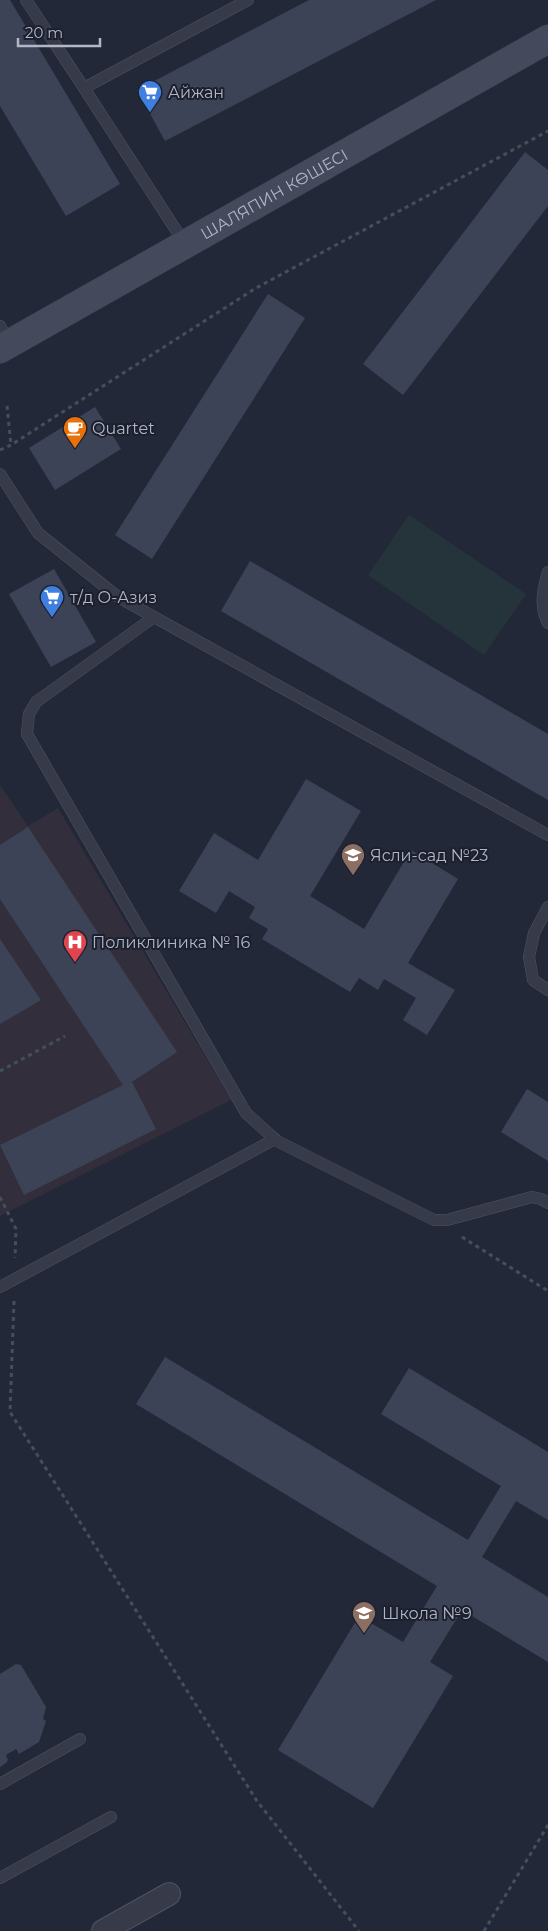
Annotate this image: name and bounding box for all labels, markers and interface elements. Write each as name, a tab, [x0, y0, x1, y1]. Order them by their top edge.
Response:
scale bar	[18, 15, 100, 47]
text: 20 m	[25, 23, 63, 42]
supermarket icon: Айжан	[137, 79, 163, 113]
place label: Айжан	[168, 83, 224, 102]
street label: ШАЛЯПИН КӨШЕСІ	[197, 145, 351, 243]
cafe icon: Quartet	[62, 415, 88, 449]
place label: Quartet	[92, 419, 155, 438]
supermarket icon: т/д О-Азиз	[39, 584, 65, 618]
place label: т/д О-Азиз	[70, 588, 157, 607]
school or university icon: Ясли-сад №23	[340, 842, 366, 876]
place label: Ясли-сад №23	[370, 846, 488, 865]
hospital icon: Поликлиника № 16	[62, 929, 88, 963]
place label: Поликлиника № 16	[92, 933, 250, 952]
school or university icon: Школа №9	[351, 1600, 377, 1634]
place label: Школа №9	[382, 1604, 472, 1623]

